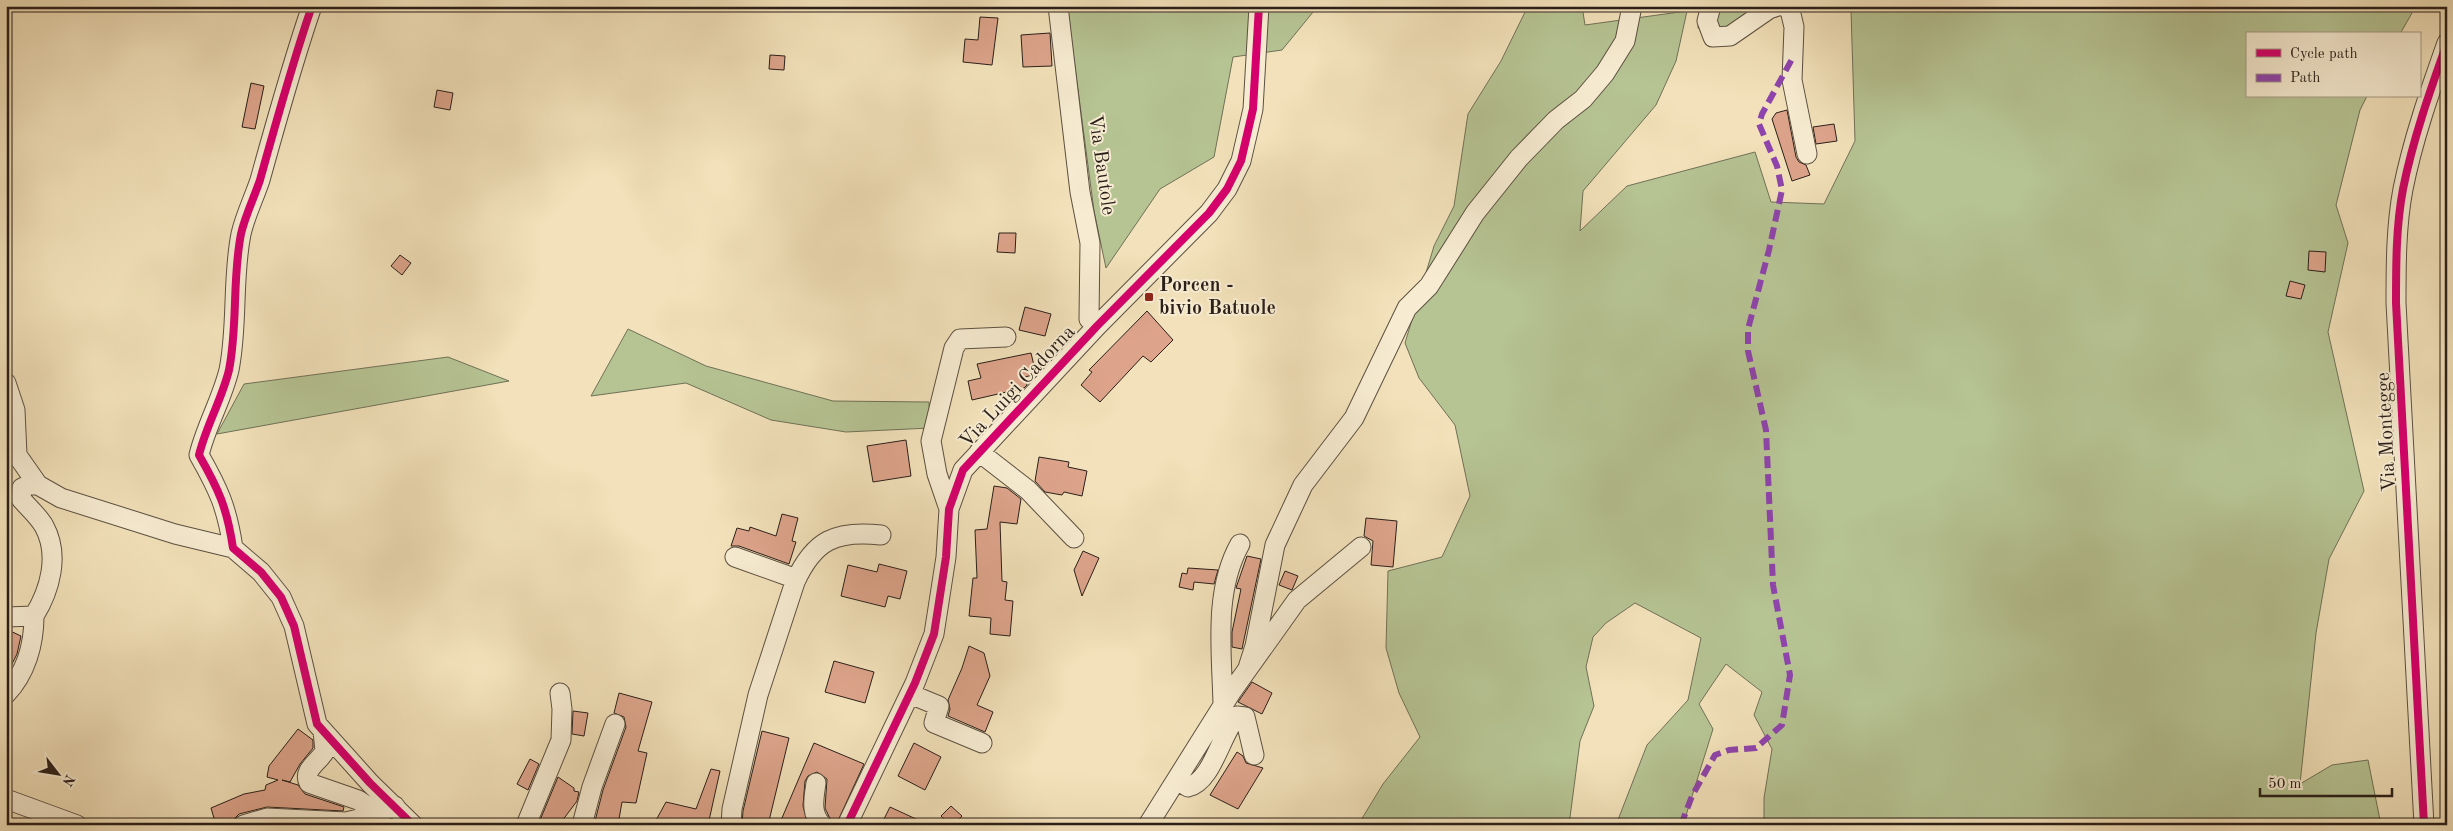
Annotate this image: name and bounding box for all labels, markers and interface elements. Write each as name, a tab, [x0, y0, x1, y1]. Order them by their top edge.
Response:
legend	[2246, 32, 2420, 98]
text: Cycle path	[2290, 47, 2358, 62]
text: Path	[2290, 71, 2320, 86]
street label: Via Bautole	[1084, 113, 1118, 217]
place label: Porcen - bivio Batuole	[1159, 276, 1276, 319]
marker: Porcen - bivio Batuole	[1143, 291, 1155, 303]
street label: Via Luigi Cadorna	[956, 322, 1080, 452]
street label: Via Montegge	[2374, 372, 2400, 492]
north arrow	[32, 748, 82, 798]
scale bar	[2260, 766, 2393, 798]
text: N	[59, 772, 77, 789]
text: 50 m	[2268, 777, 2302, 792]

